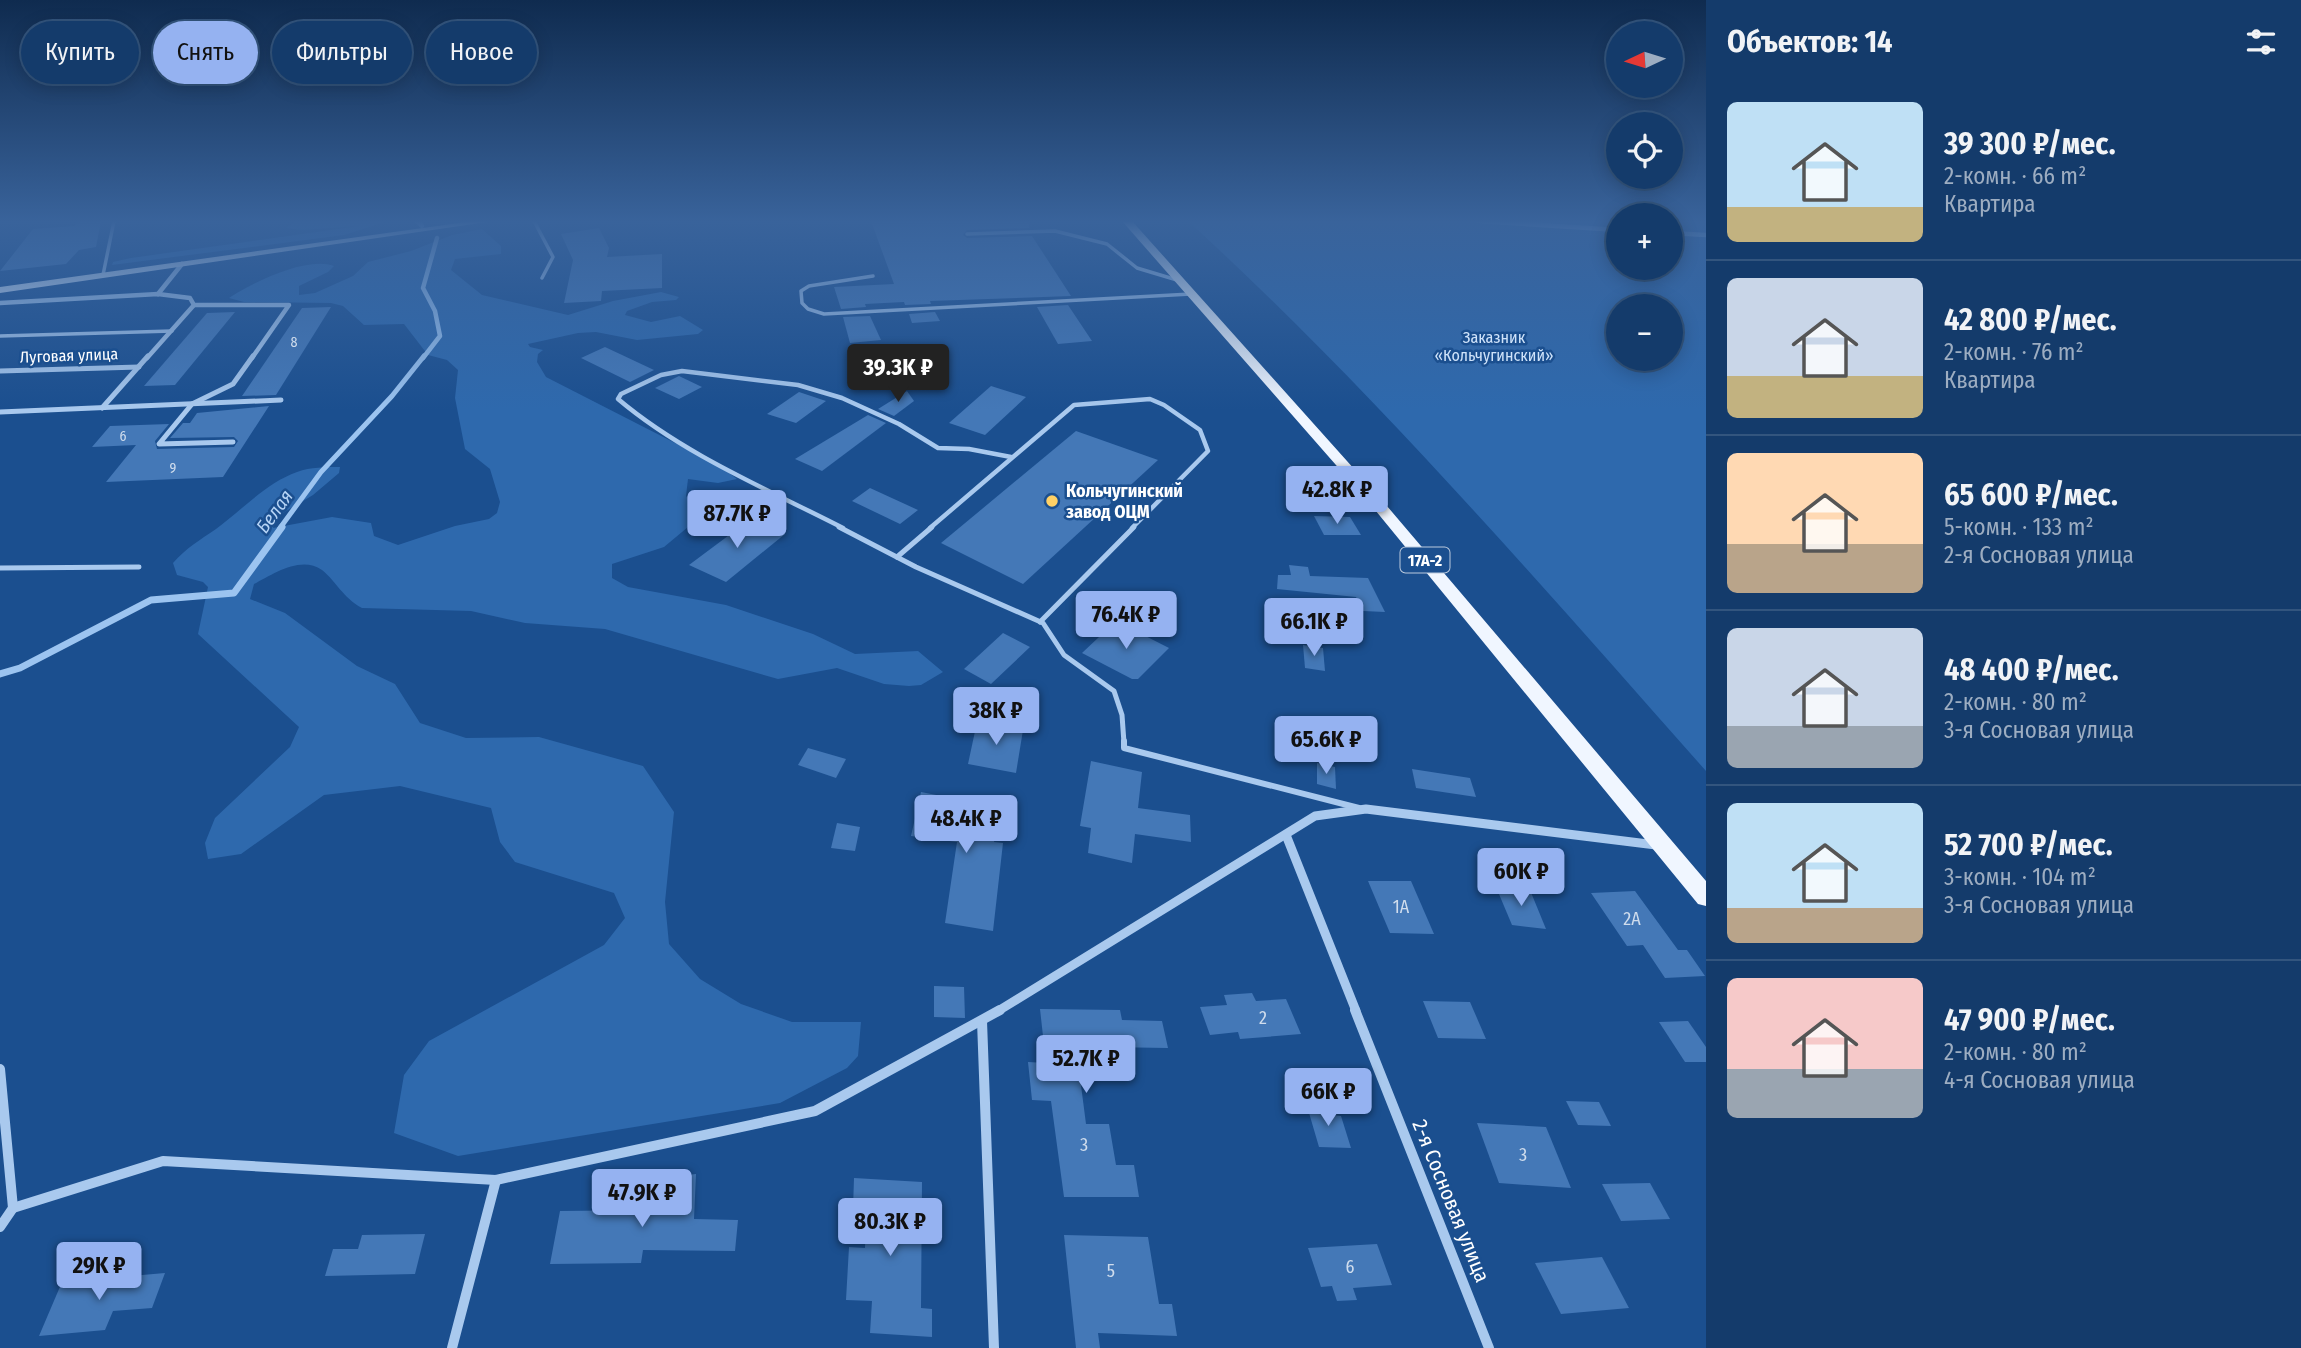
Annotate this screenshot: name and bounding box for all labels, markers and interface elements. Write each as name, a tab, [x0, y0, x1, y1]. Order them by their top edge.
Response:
chip: Купить	[21, 21, 139, 84]
chip: Снять	[153, 21, 258, 84]
chip: Фильтры	[272, 21, 412, 84]
chip: Новое	[426, 21, 537, 84]
north arrow	[1606, 21, 1684, 98]
map controls	[1606, 21, 1683, 371]
icon: filters	[2242, 23, 2280, 61]
text: Объектов: 14	[1727, 24, 1893, 60]
button: locate	[1606, 112, 1683, 189]
text: 39 300 ₽/мес.	[1944, 126, 2116, 162]
icon: home	[1783, 130, 1867, 214]
text: 2-комн. · 66 m²	[1944, 162, 2086, 190]
text: Квартира	[1944, 190, 2036, 218]
button: +	[1606, 203, 1683, 280]
button: −	[1606, 294, 1683, 371]
text: 42 800 ₽/мес.	[1944, 302, 2117, 338]
icon: home	[1783, 306, 1867, 390]
park label: Заказник «Кольчугинский»	[1434, 328, 1554, 365]
house number: 8	[291, 334, 298, 351]
text: 2-комн. · 76 m²	[1944, 338, 2084, 366]
street label: Луговая улица	[20, 344, 119, 367]
pin: 39.3K ₽	[833, 344, 963, 404]
text: 39.3K ₽	[863, 353, 933, 381]
text: Квартира	[1944, 366, 2036, 394]
house number: 6	[120, 428, 127, 445]
house number: 9	[170, 460, 177, 477]
pin: 42.8K ₽	[1272, 466, 1402, 526]
text: 42.8K ₽	[1302, 475, 1372, 503]
text: 65 600 ₽/мес.	[1944, 477, 2118, 513]
place label: Кольчугинский завод ОЦМ	[1066, 480, 1183, 523]
icon: home	[1783, 481, 1867, 565]
water label: Белая	[251, 485, 298, 537]
pin: 87.7K ₽	[672, 490, 802, 550]
marker: Кольчугинский завод ОЦМ	[1044, 493, 1060, 509]
text: 87.7K ₽	[703, 499, 771, 527]
text: 5-комн. · 133 m²	[1944, 513, 2094, 541]
text: 2-я Сосновая улица	[1944, 541, 2134, 569]
road number: 17А-2	[1400, 548, 1450, 572]
pin: 76.4K ₽	[1061, 592, 1191, 651]
pin: 66.1K ₽	[1249, 598, 1379, 658]
text: 76.4K ₽	[1092, 600, 1160, 628]
text: 66.1K ₽	[1280, 607, 1348, 635]
text: 48 400 ₽/мес.	[1944, 652, 2119, 688]
icon: home	[1783, 656, 1867, 740]
pin: 38K ₽	[947, 688, 1045, 747]
text: 2-комн. · 80 m²	[1944, 688, 2087, 716]
text: 38K ₽	[969, 696, 1023, 724]
pin: 65.6K ₽	[1261, 716, 1391, 776]
text: 3-я Сосновая улица	[1944, 716, 2134, 744]
text: 65.6K ₽	[1291, 725, 1361, 753]
pin: 48.4K ₽	[901, 796, 1031, 855]
text: 48.4K ₽	[930, 804, 1002, 832]
text: 52 700 ₽/мес.	[1944, 827, 2113, 863]
icon: home	[1783, 831, 1867, 915]
pin: 60K ₽	[1472, 848, 1570, 908]
text: 60K ₽	[1493, 857, 1549, 885]
text: 3-комн. · 104 m²	[1944, 863, 2096, 891]
text: 3-я Сосновая улица	[1944, 891, 2134, 919]
house number: 1А	[1393, 896, 1410, 918]
house number: 2А	[1623, 908, 1641, 930]
text: 47 900 ₽/мес.	[1944, 1002, 2115, 1038]
icon: home	[1783, 1006, 1867, 1090]
house number: 2	[1259, 1007, 1267, 1029]
pin: 52.7K ₽	[1021, 1036, 1151, 1095]
text: 2-комн. · 80 m²	[1944, 1038, 2087, 1066]
text: 52.7K ₽	[1052, 1044, 1120, 1072]
text: 4-я Сосновая улица	[1944, 1066, 2135, 1094]
pin: 66K ₽	[1279, 1068, 1377, 1128]
text: 66K ₽	[1301, 1077, 1355, 1105]
street label: 2-я Сосновая улица	[1407, 1116, 1495, 1286]
house number: 3	[1080, 1134, 1088, 1156]
house number: 3	[1519, 1144, 1527, 1166]
pin: 47.9K ₽	[577, 1170, 707, 1229]
text: 47.9K ₽	[608, 1178, 676, 1206]
pin: 80.3K ₽	[825, 1198, 955, 1258]
text: 80.3K ₽	[854, 1207, 926, 1235]
pin: 29K ₽	[50, 1242, 148, 1302]
text: 29K ₽	[72, 1251, 126, 1279]
house number: 6	[1346, 1256, 1355, 1278]
house number: 5	[1107, 1260, 1115, 1282]

